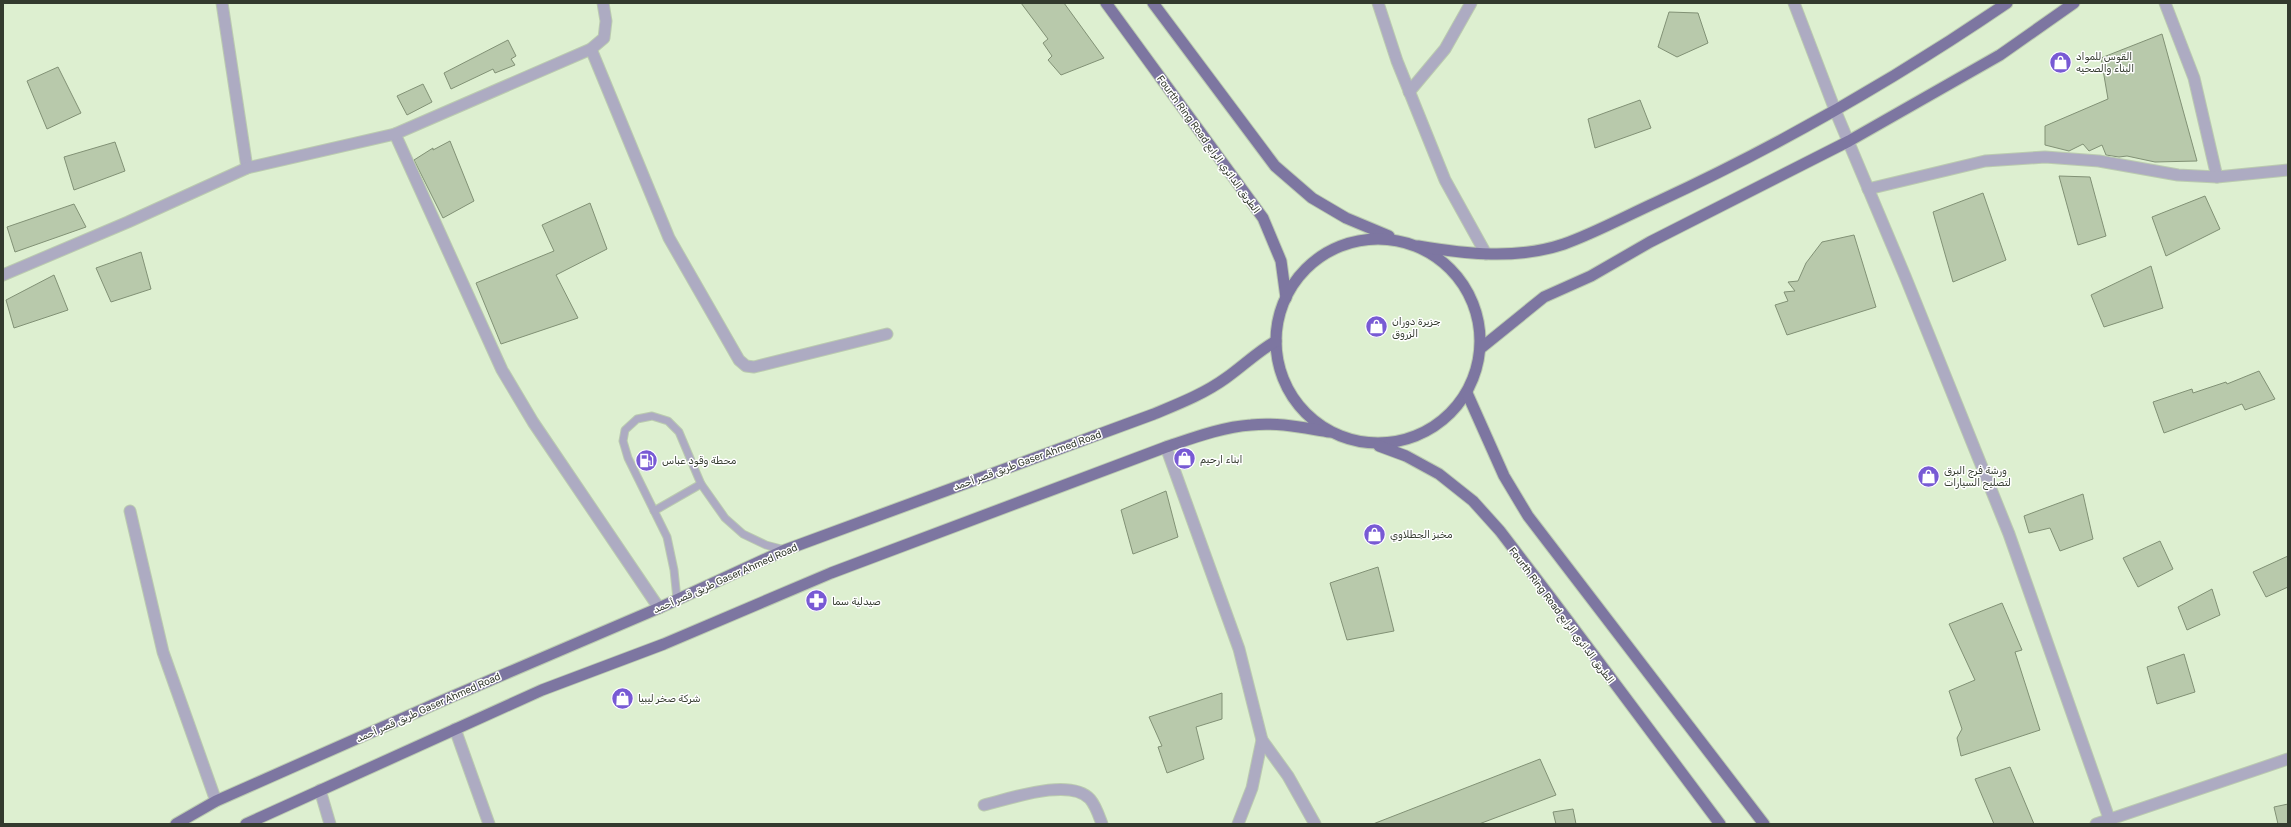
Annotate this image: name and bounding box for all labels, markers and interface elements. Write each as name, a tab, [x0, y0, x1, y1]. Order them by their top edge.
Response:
shop icon: القوس للمواد البناء والصحيه	[2048, 49, 2074, 75]
place label: القوس للمواد البناء والصحيه	[2076, 51, 2134, 75]
street label: Fourth Ring Road الطريق الدائري الرابع	[1153, 73, 1262, 216]
shop icon: جزيرة دوران الزروق	[1364, 314, 1390, 340]
place label: جزيرة دوران الزروق	[1392, 316, 1440, 340]
street label: طريق قصر أحمد Gaser Ahmed Road	[952, 428, 1103, 493]
shop icon: ابناء ارحيم	[1172, 446, 1198, 472]
fuel station icon: محطة وقود عباس	[633, 447, 659, 473]
place label: ابناء ارحيم	[1200, 454, 1242, 466]
place label: محطة وقود عباس	[662, 455, 737, 467]
shop icon: ورشة فرج البرق لتصليح السيارات	[1915, 463, 1941, 489]
place label: ورشة فرج البرق لتصليح السيارات	[1944, 465, 2011, 490]
shop icon: مخبز الجطلاوي	[1361, 521, 1387, 547]
place label: مخبز الجطلاوي	[1390, 529, 1453, 542]
street label: طريق قصر أحمد Gaser Ahmed Road	[651, 542, 800, 616]
street label: Fourth Ring Road الطريق الدائري الرابع	[1505, 545, 1616, 687]
pharmacy icon: صيدلية سما	[803, 588, 829, 614]
place label: صيدلية سما	[832, 596, 881, 608]
street label: طريق قصر أحمد Gaser Ahmed Road	[354, 671, 503, 745]
shop icon: شركة صخر ليبيا	[609, 685, 635, 711]
place label: شركة صخر ليبيا	[638, 693, 701, 705]

